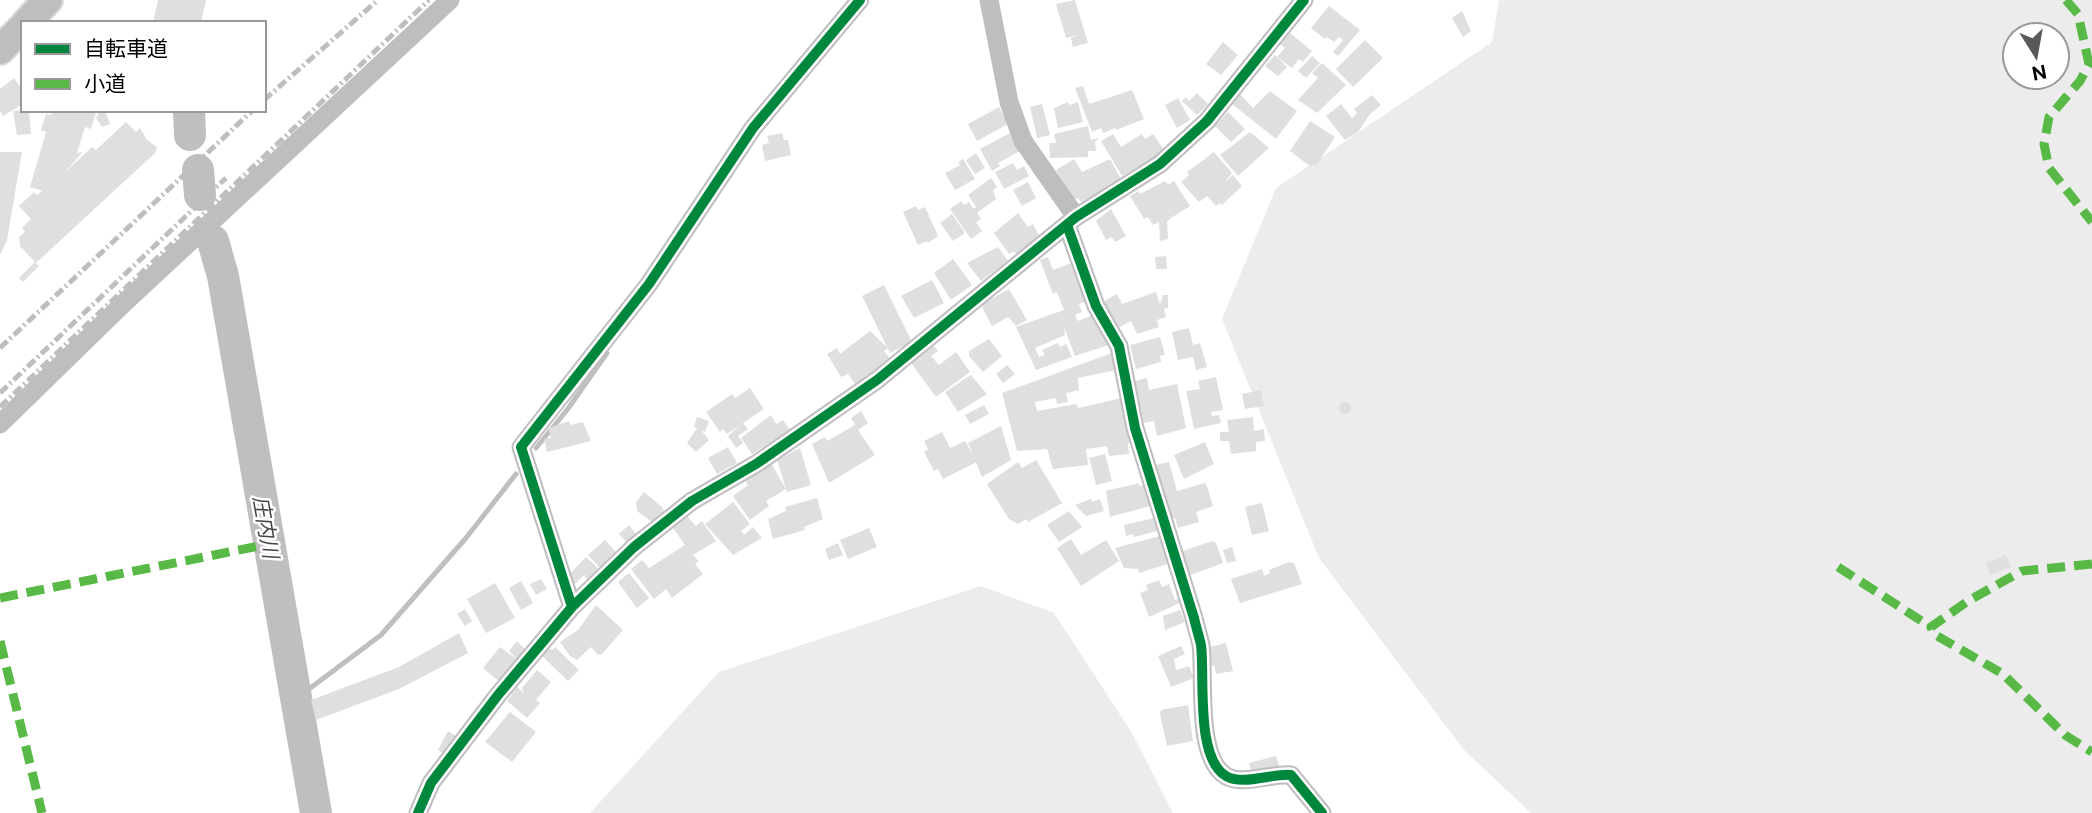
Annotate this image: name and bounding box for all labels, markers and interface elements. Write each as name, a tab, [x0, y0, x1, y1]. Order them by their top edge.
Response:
legend	[21, 21, 266, 112]
north arrow	[2001, 21, 2071, 91]
text: 自転車道	[84, 36, 168, 61]
text: N	[2030, 60, 2049, 85]
text: 小道	[84, 71, 126, 96]
water label: 庄内川	[248, 494, 284, 562]

